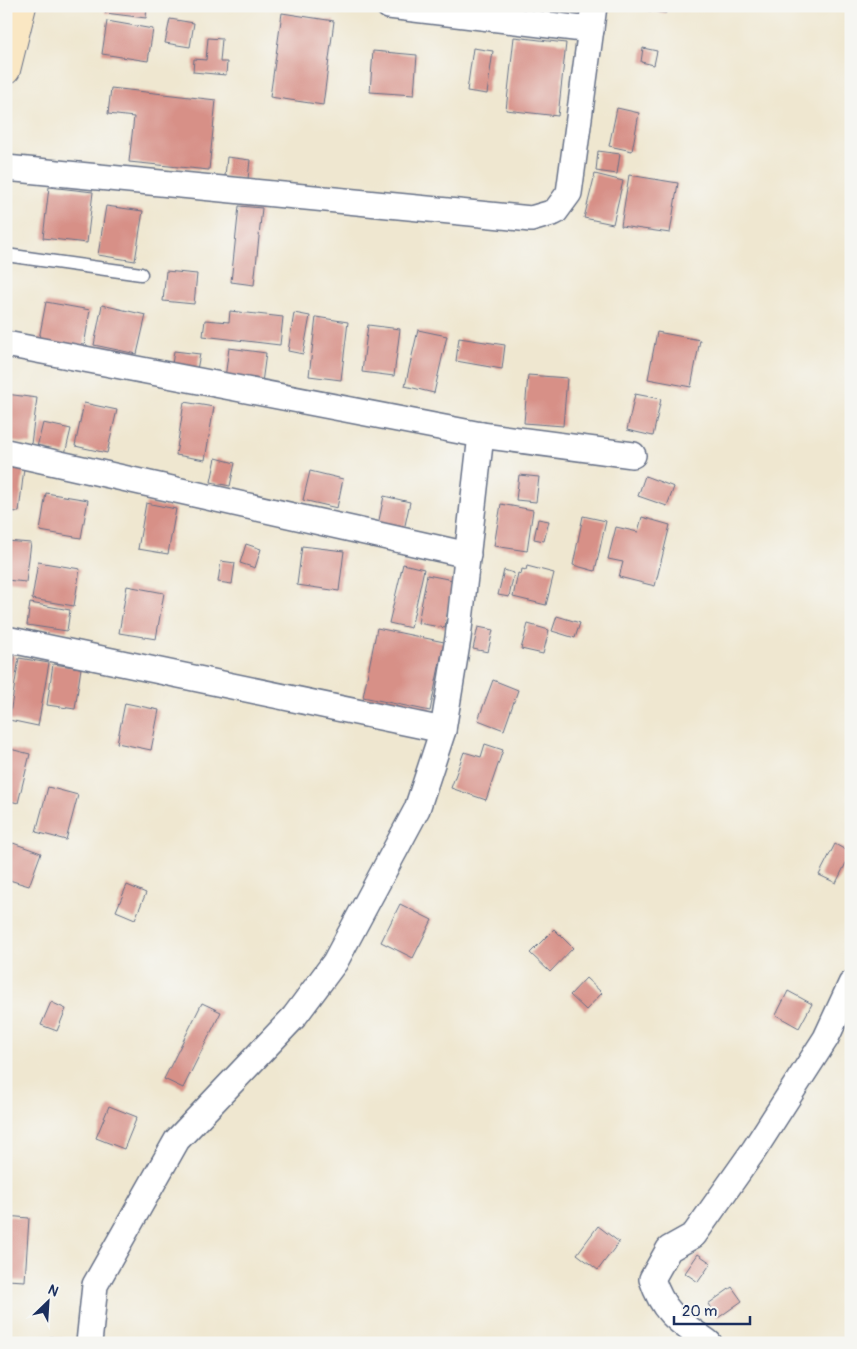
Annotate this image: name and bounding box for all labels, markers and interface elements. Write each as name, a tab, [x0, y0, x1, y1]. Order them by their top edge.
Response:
north arrow	[22, 1276, 72, 1326]
text: N	[45, 1281, 61, 1300]
scale bar	[674, 1294, 751, 1326]
text: 20 m	[682, 1302, 717, 1321]

